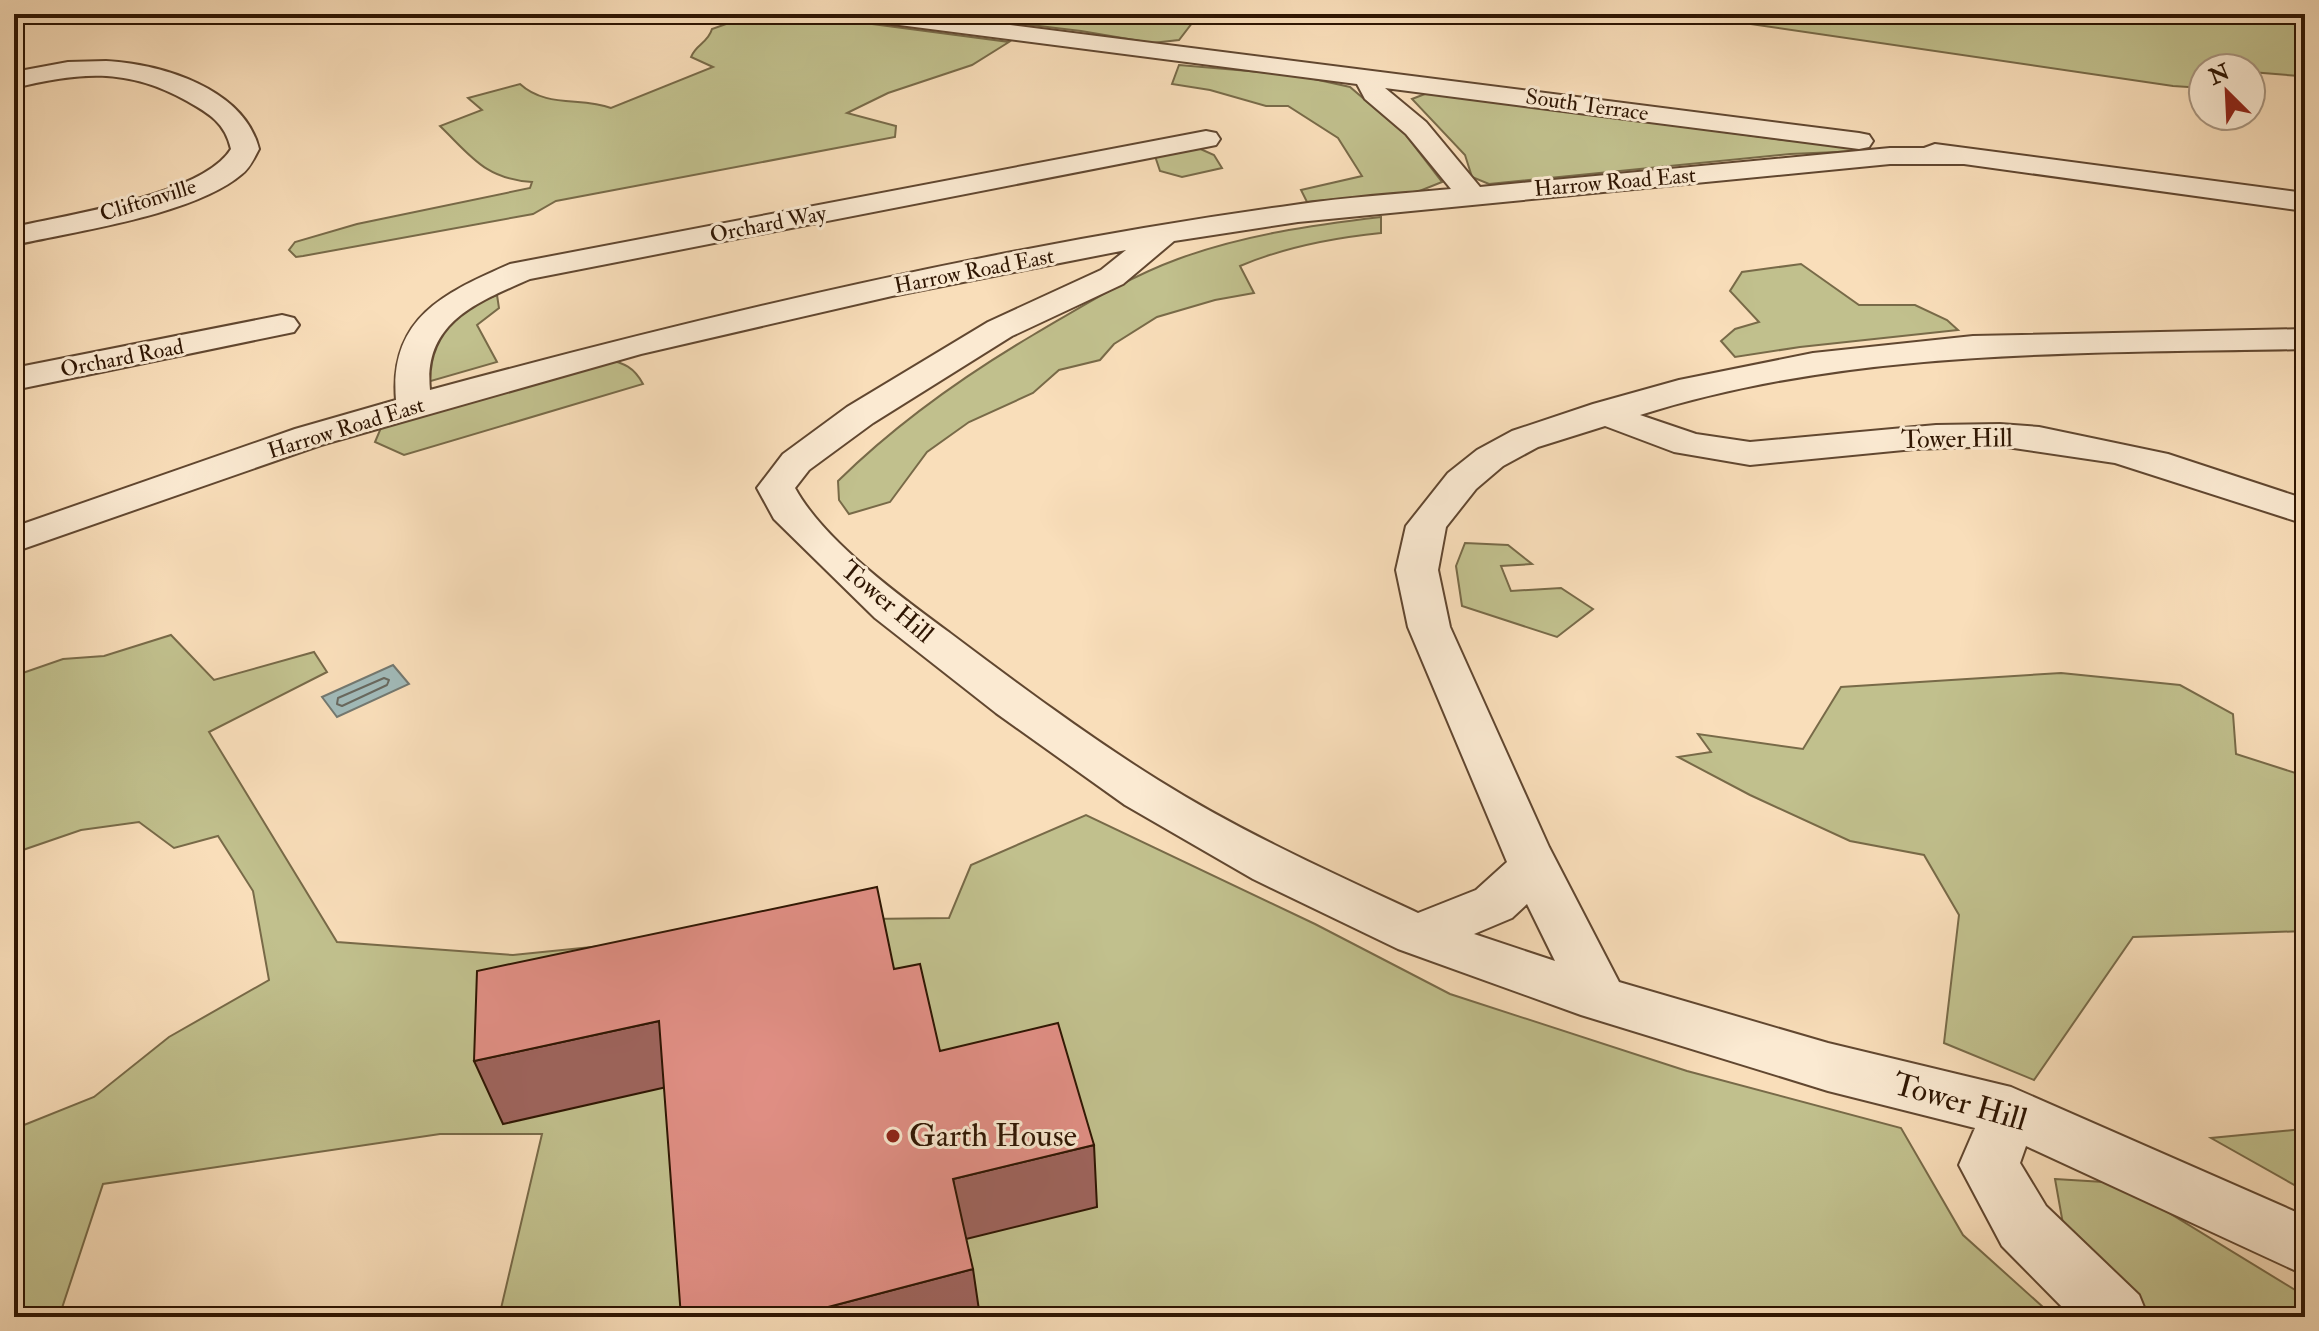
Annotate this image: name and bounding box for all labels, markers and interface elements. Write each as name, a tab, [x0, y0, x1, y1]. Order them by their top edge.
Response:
north arrow	[2187, 52, 2267, 132]
text: N	[2204, 58, 2234, 92]
street label: South Terrace	[1524, 83, 1650, 127]
street label: Harrow Road East	[1533, 161, 1697, 203]
street label: Cliftonville	[96, 172, 200, 228]
street label: Orchard Way	[707, 199, 829, 249]
street label: Harrow Road East	[892, 242, 1056, 300]
street label: Orchard Road	[58, 332, 186, 384]
street label: Harrow Road East	[264, 391, 428, 465]
street label: Tower Hill	[1901, 422, 2013, 456]
street label: Tower Hill	[834, 554, 940, 650]
street label: Tower Hill	[1888, 1064, 2032, 1140]
place label: Garth House	[909, 1116, 1077, 1156]
marker: Garth House	[884, 1127, 902, 1145]

